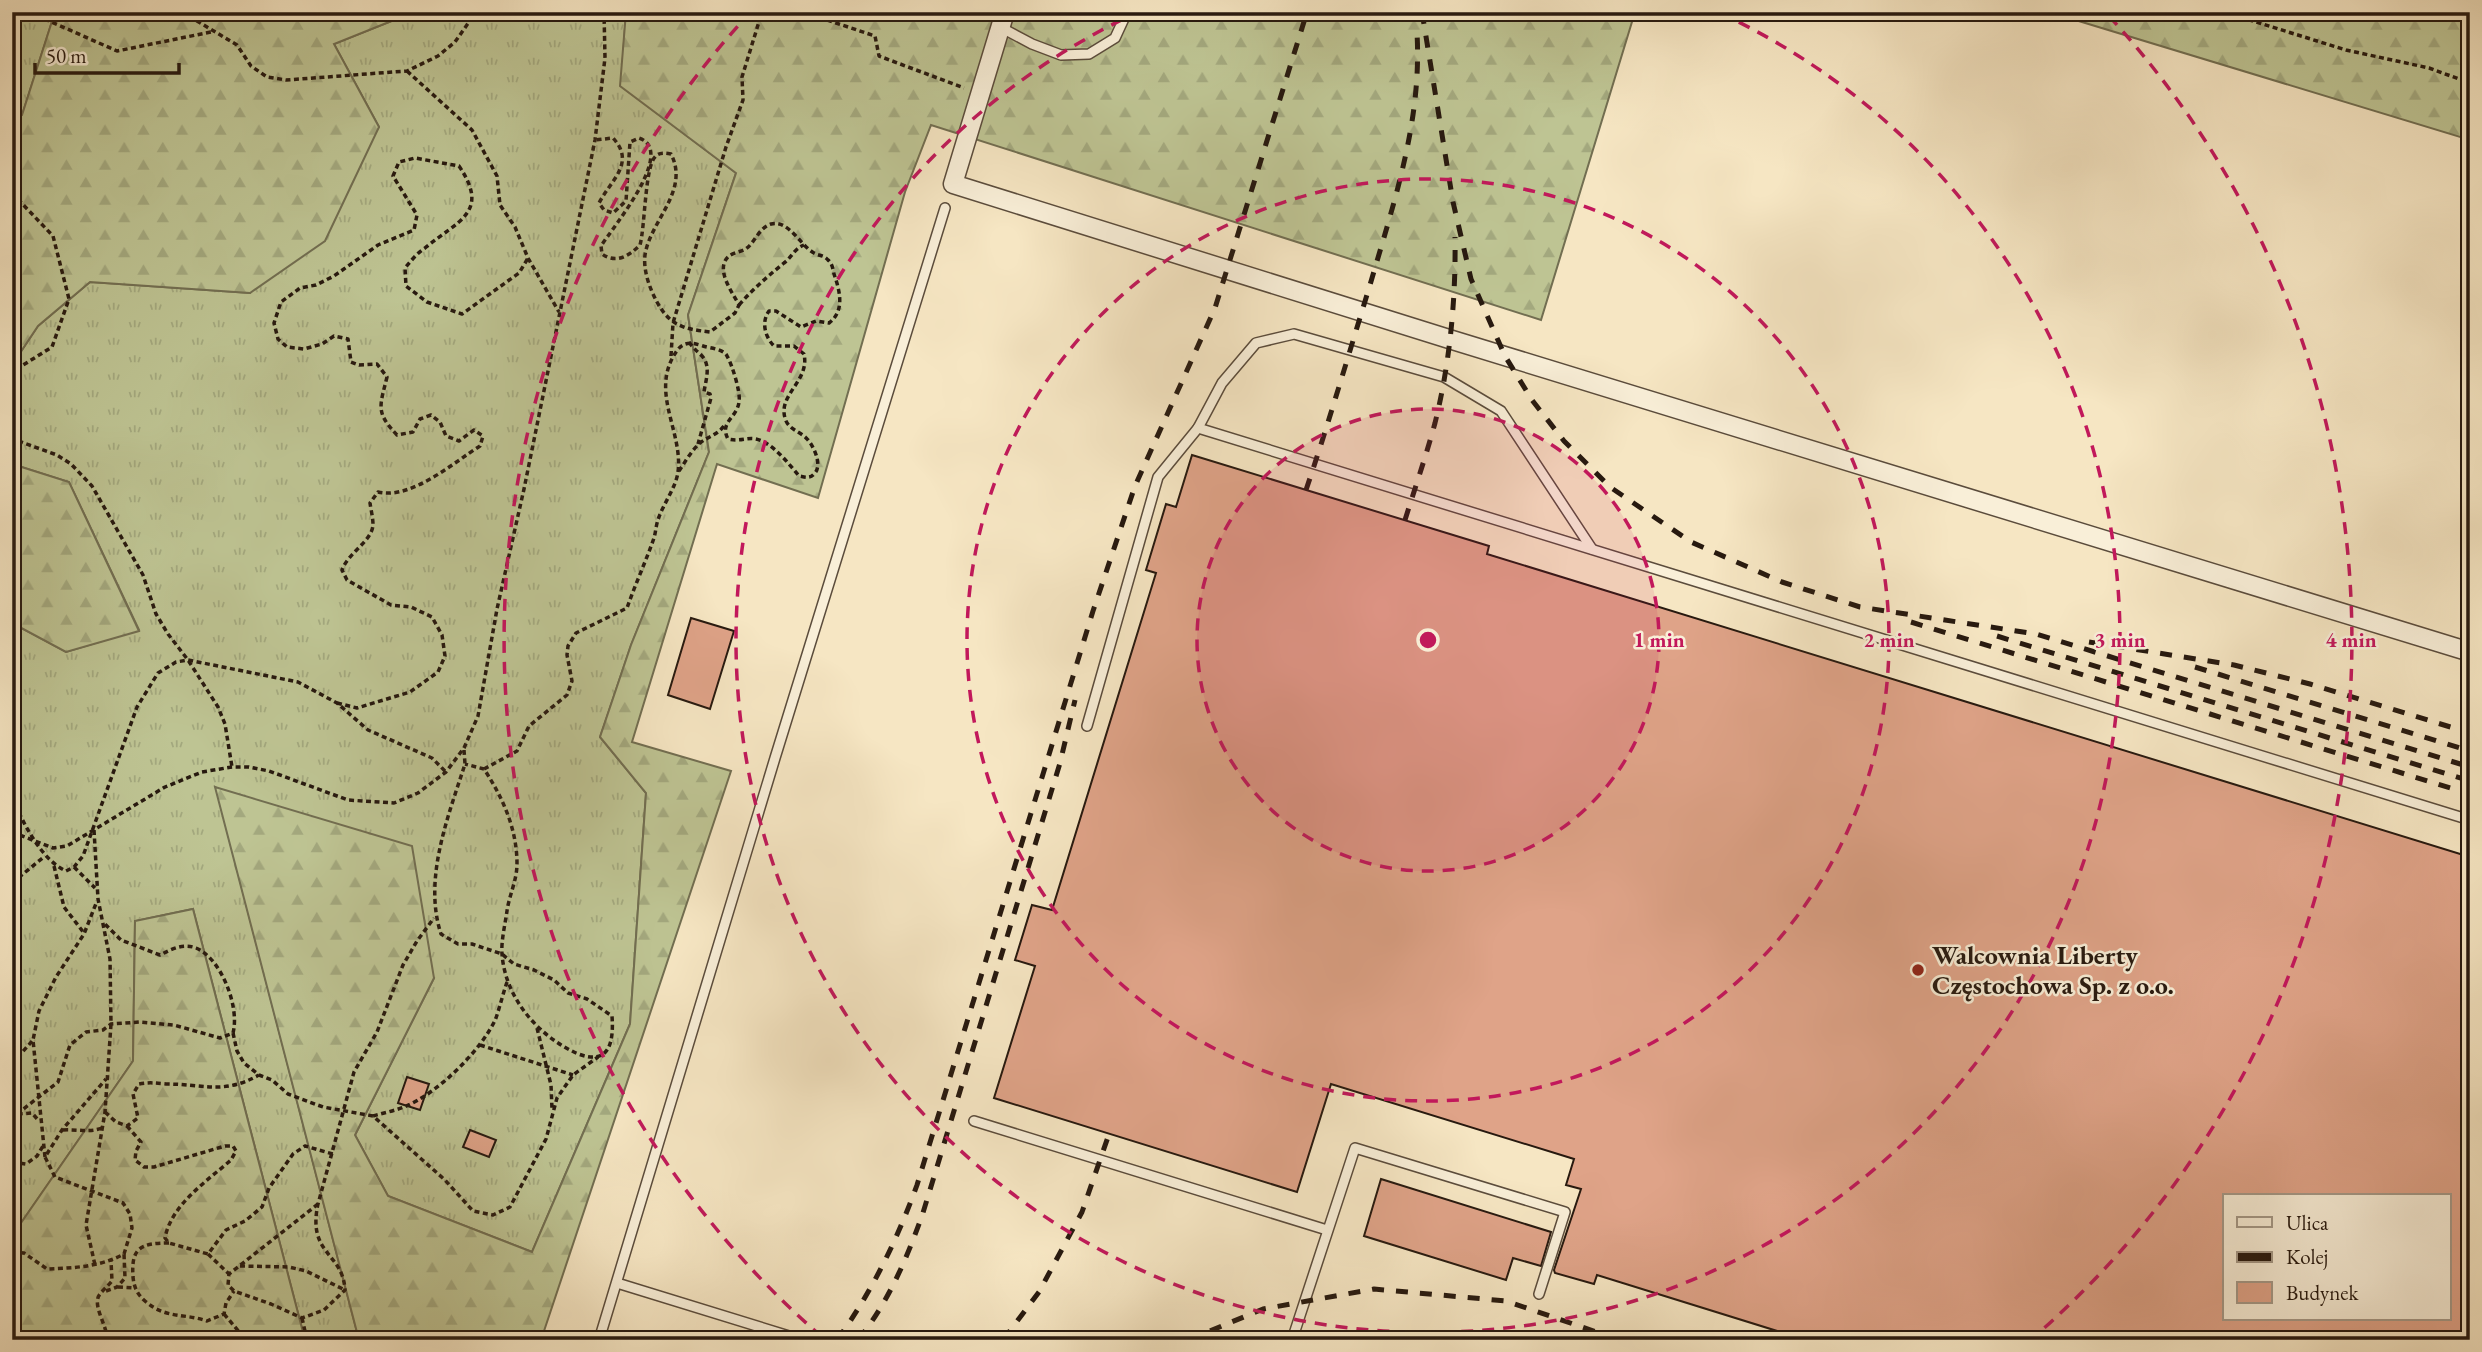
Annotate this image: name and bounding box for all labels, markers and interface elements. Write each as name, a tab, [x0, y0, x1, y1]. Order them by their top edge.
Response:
scale bar	[35, 32, 178, 76]
text: 50 m	[46, 42, 87, 69]
text: 1 min	[1633, 626, 1685, 653]
text: 2 min	[1863, 626, 1915, 653]
text: 3 min	[2094, 626, 2146, 653]
text: 4 min	[2325, 626, 2377, 653]
centre of rings	[1416, 628, 1440, 652]
place label: Walcownia Liberty Częstochowa Sp. z o.o.	[1932, 938, 2174, 1002]
marker: Walcownia Liberty Częstochowa Sp. z o.o.	[1910, 962, 1926, 978]
legend	[2223, 1194, 2450, 1320]
text: Ulica	[2286, 1209, 2329, 1236]
text: Kolej	[2286, 1243, 2328, 1270]
text: Budynek	[2286, 1279, 2359, 1306]

